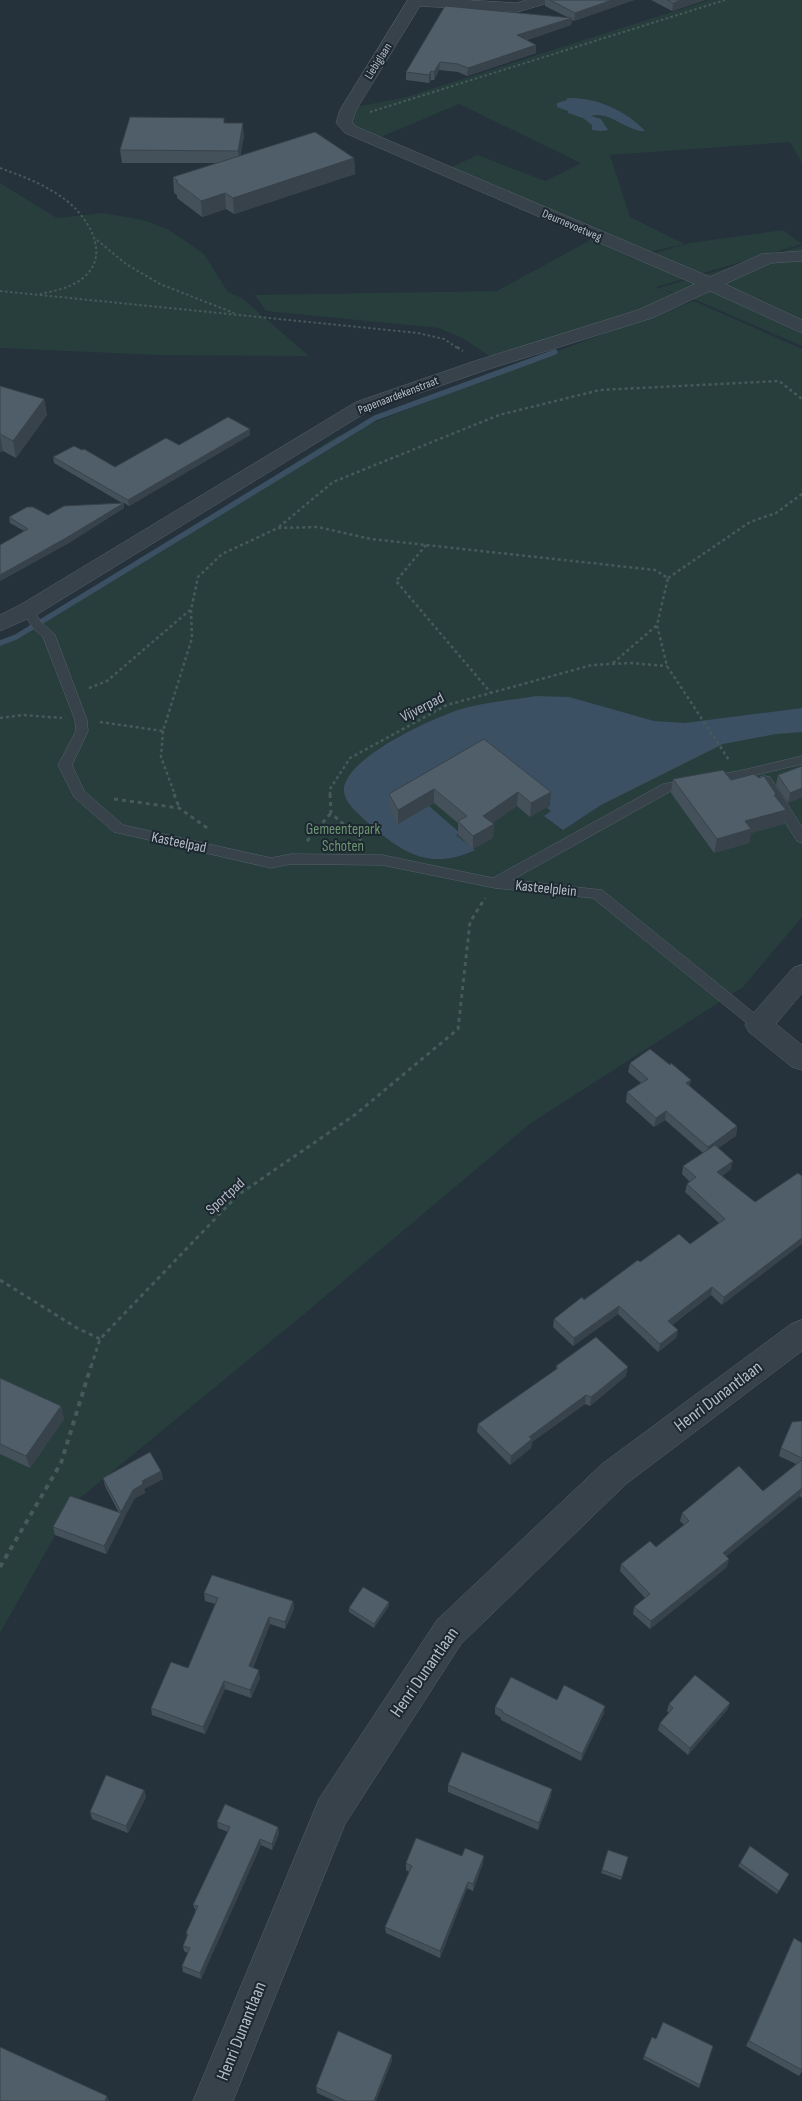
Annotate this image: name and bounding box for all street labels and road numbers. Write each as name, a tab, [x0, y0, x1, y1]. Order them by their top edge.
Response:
street label: Liebiglaan	[361, 40, 395, 82]
street label: Deurnevoetweg	[540, 206, 604, 245]
street label: Papenaardekenstraat	[356, 373, 441, 418]
street label: Vijverpad	[397, 688, 447, 726]
street label: Kasteelpad	[150, 827, 208, 858]
street label: Kasteelplein	[514, 876, 577, 901]
street label: Sportpad	[202, 1174, 249, 1219]
street label: Henri Dunantlaan	[670, 1357, 766, 1436]
street label: Henri Dunantlaan	[386, 1623, 463, 1721]
street label: Henri Dunantlaan	[212, 1979, 271, 2084]

